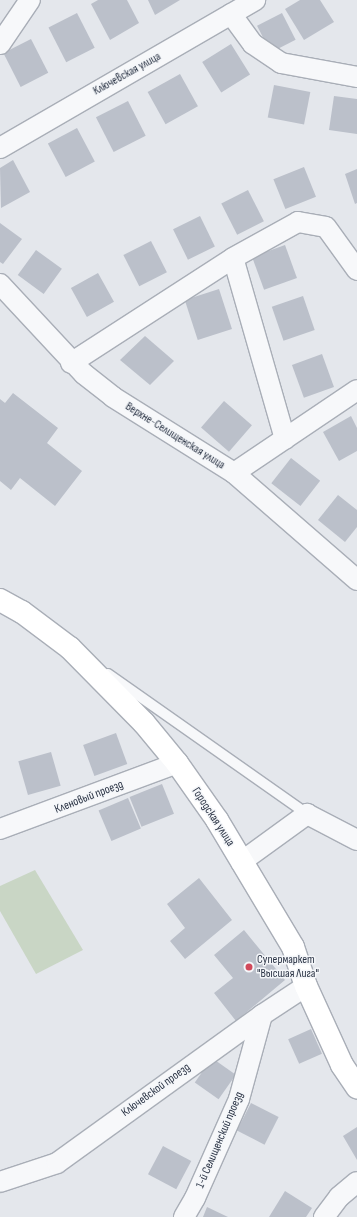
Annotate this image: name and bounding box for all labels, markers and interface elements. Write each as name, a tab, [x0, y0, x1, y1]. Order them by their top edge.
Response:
street label: Ключевская улица	[91, 49, 163, 99]
street label: Верхне-Селищенская улица	[122, 399, 228, 473]
street label: Кленовый проезд	[53, 777, 125, 817]
street label: Городская улица	[189, 785, 237, 849]
place label: Супермаркет "Высшая Лига"	[257, 953, 319, 981]
marker: Супермаркет "Высшая Лига"	[244, 962, 254, 972]
street label: Ключевской проезд	[119, 1060, 193, 1120]
street label: 1-й Селищенский проезд	[193, 1090, 247, 1190]

